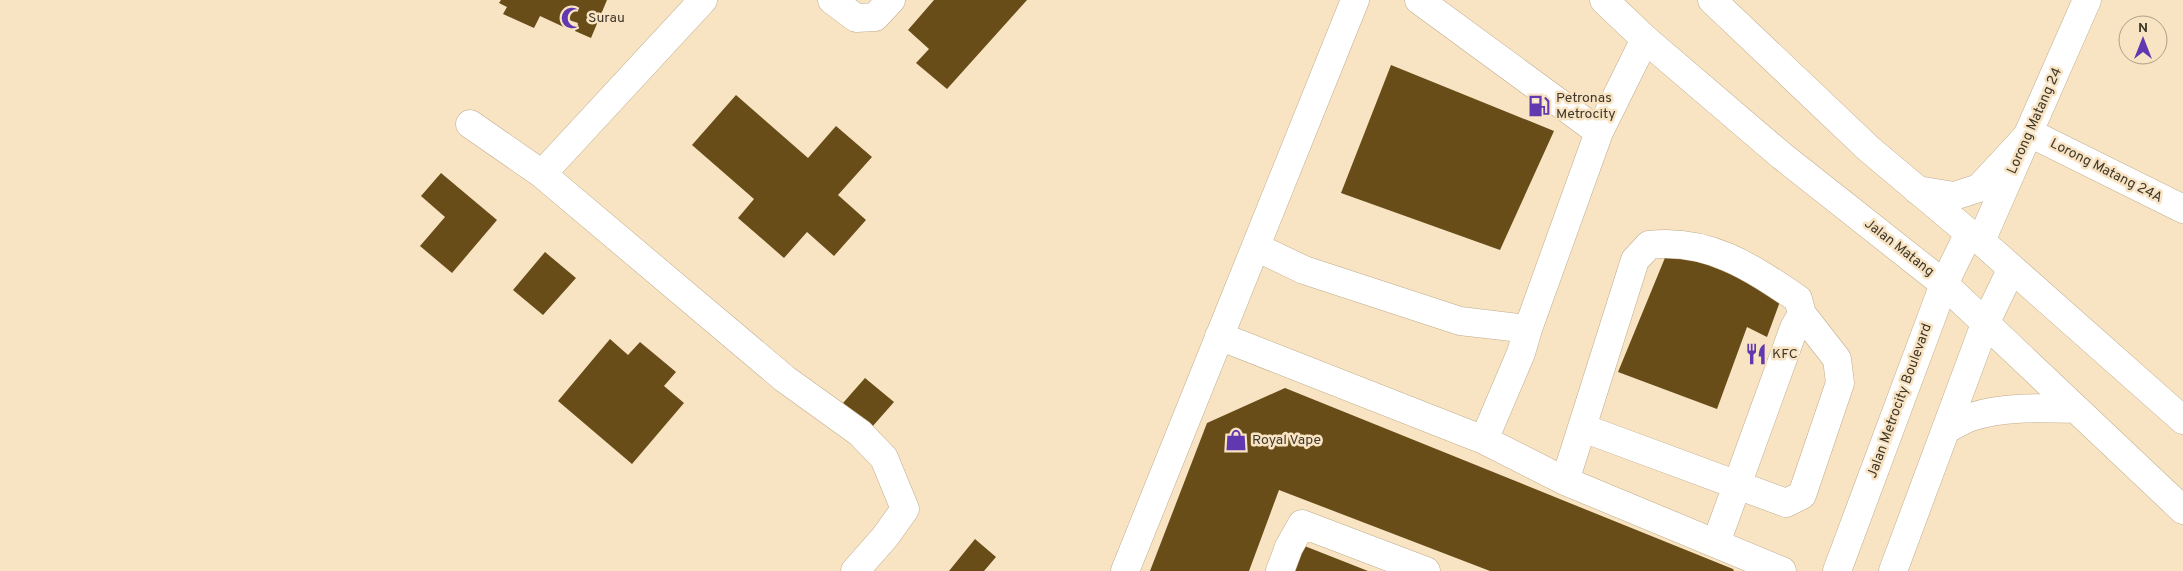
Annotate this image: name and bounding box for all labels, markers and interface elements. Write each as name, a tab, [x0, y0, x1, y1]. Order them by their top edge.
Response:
mosque icon: Surau	[559, 5, 585, 31]
place label: Surau	[588, 10, 625, 27]
north arrow	[2118, 15, 2168, 65]
text: N	[2138, 20, 2148, 37]
street label: Lorong Matang 24	[2004, 65, 2066, 177]
place label: Petronas Metrocity	[1556, 90, 1616, 123]
fuel station icon: Petronas Metrocity	[1526, 93, 1552, 119]
street label: Lorong Matang 24A	[2047, 135, 2165, 207]
street label: Jalan Matang	[1861, 215, 1937, 281]
street label: Jalan Metrocity Boulevard	[1864, 321, 1936, 481]
restaurant icon: KFC	[1743, 341, 1769, 367]
place label: KFC	[1772, 346, 1798, 363]
shop icon: Royal Vape	[1223, 427, 1249, 453]
place label: Royal Vape	[1252, 432, 1321, 449]

